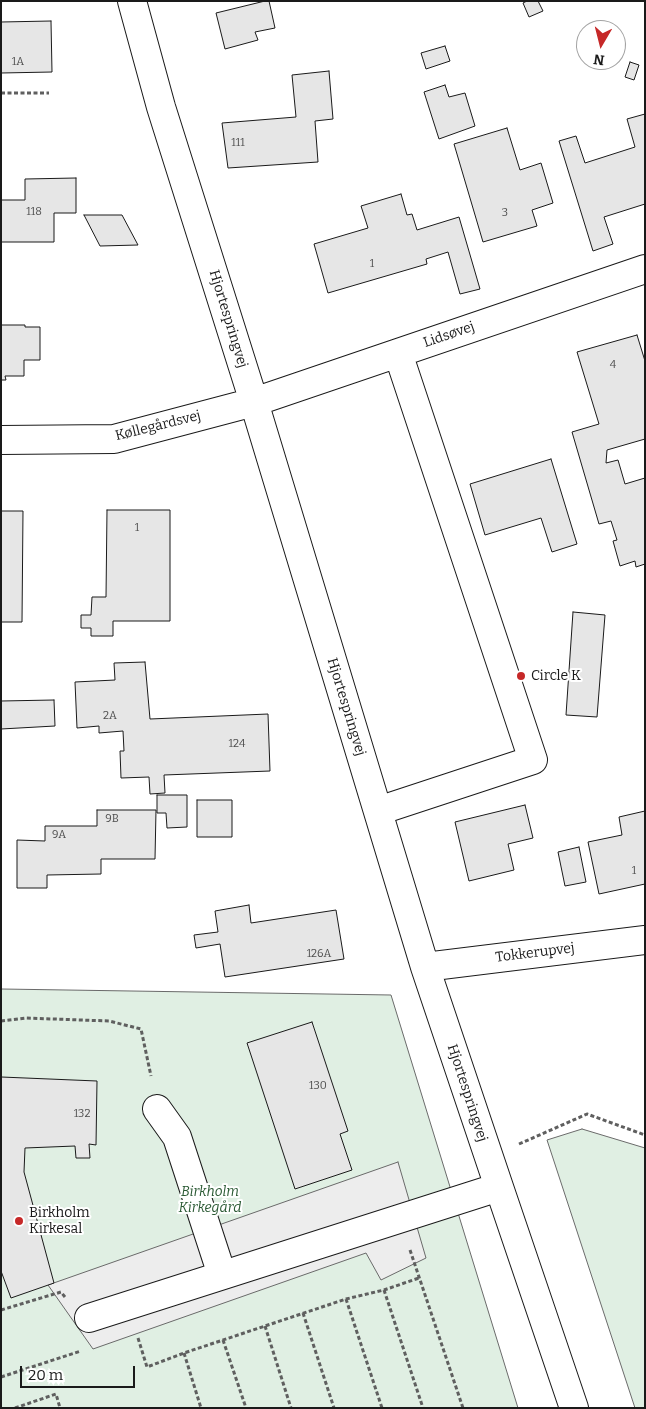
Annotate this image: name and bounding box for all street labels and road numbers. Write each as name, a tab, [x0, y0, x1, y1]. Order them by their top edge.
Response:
street label: Hjortespringvej	[205, 268, 251, 370]
street label: Lidsøvej	[421, 318, 477, 352]
street label: Køllegårdsvej	[114, 407, 202, 445]
street label: Hjortespringvej	[323, 656, 369, 758]
street label: Tokkerupvej	[494, 940, 576, 966]
street label: Hjortespringvej	[443, 1042, 491, 1144]

